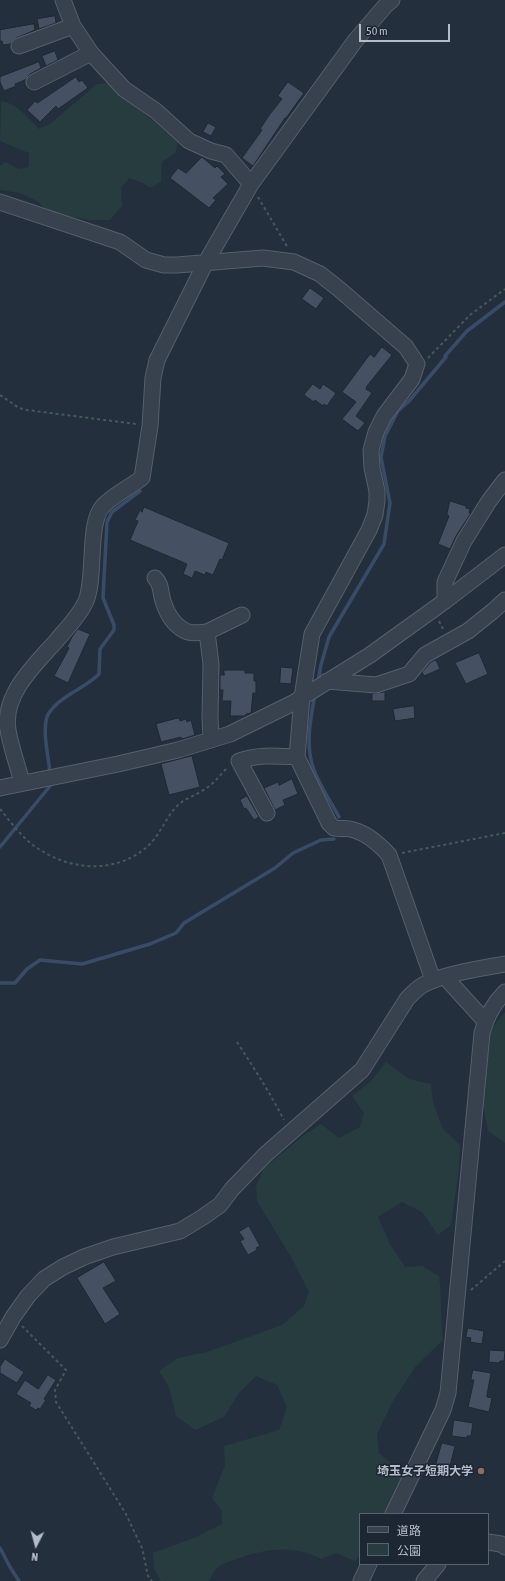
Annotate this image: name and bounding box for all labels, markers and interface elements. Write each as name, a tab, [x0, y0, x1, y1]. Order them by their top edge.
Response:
scale bar	[361, 16, 452, 42]
text: 50 m	[366, 24, 388, 38]
place label: 埼玉女子短期大学	[377, 1464, 473, 1478]
marker: 埼玉女子短期大学	[476, 1466, 486, 1476]
legend	[359, 1513, 489, 1565]
text: 道路	[397, 1524, 421, 1538]
north arrow	[16, 1525, 56, 1565]
text: 公園	[397, 1544, 421, 1558]
text: N	[31, 1551, 39, 1563]

